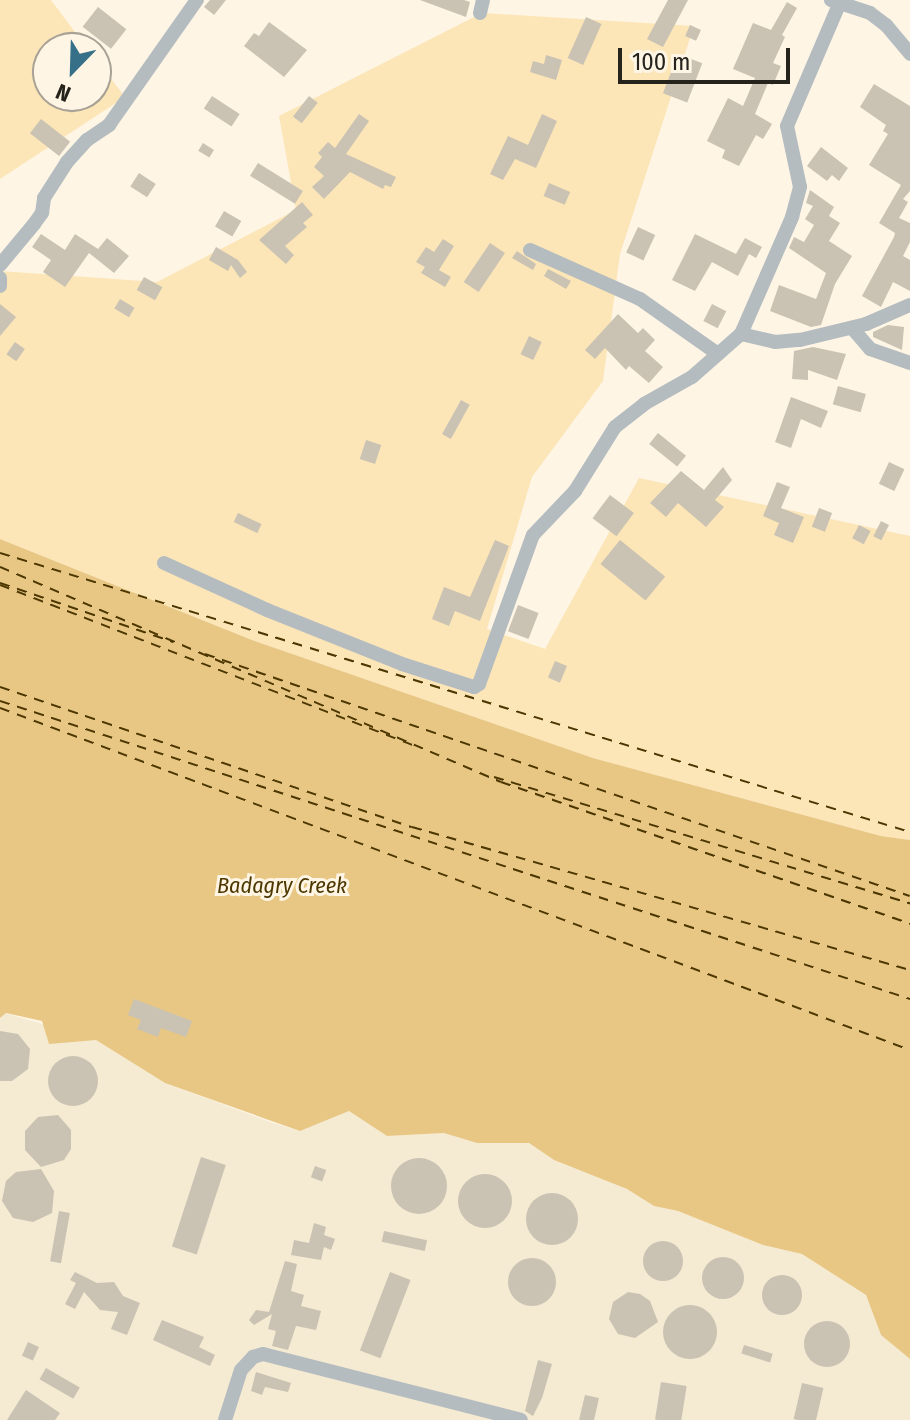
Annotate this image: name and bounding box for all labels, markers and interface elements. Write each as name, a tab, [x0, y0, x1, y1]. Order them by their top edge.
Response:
north arrow	[32, 32, 112, 112]
scale bar	[622, 32, 794, 82]
text: 100 m	[632, 48, 690, 76]
text: N	[52, 78, 75, 108]
water label: Badagry Creek	[217, 873, 347, 899]

